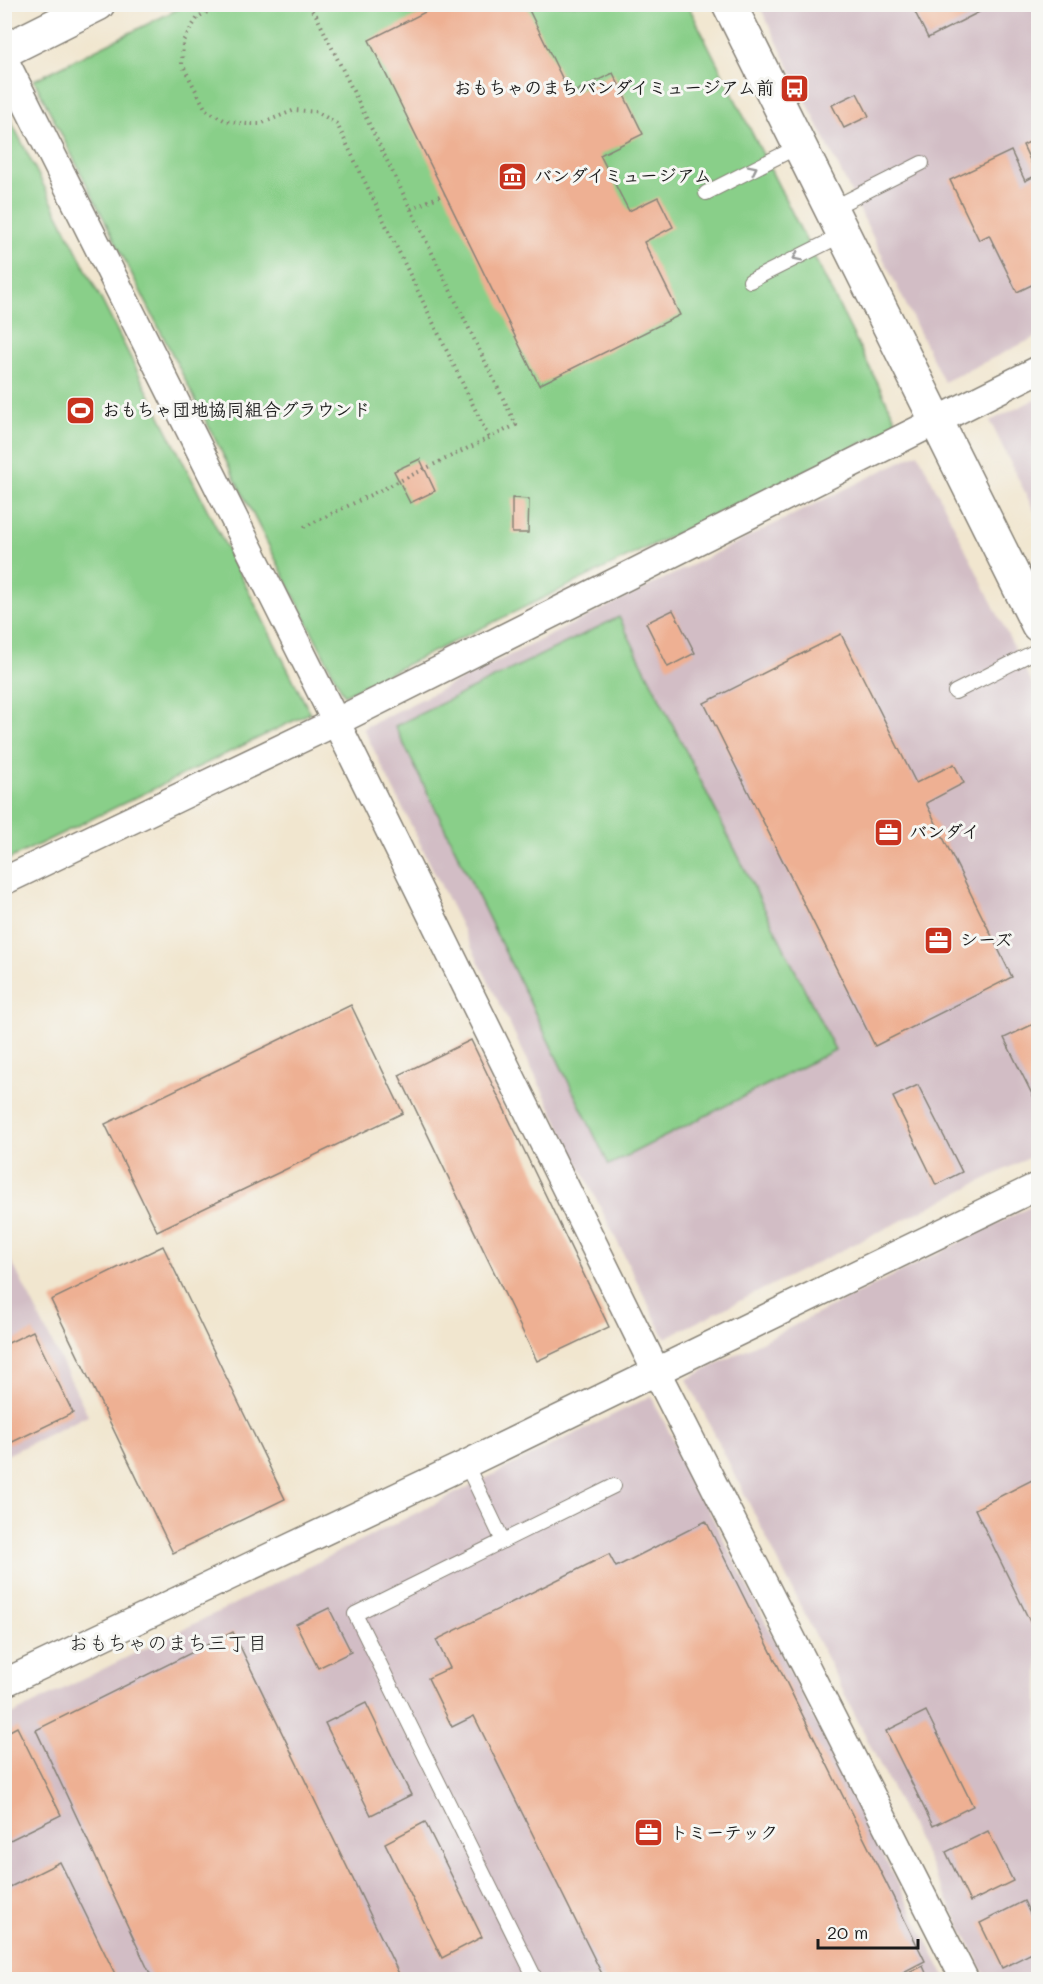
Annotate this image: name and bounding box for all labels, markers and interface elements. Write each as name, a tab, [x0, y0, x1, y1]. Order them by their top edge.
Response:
bus stop icon: おもちゃのまちバンダイミュージアム前	[779, 72, 811, 104]
place label: おもちゃのまちバンダイミュージアム前	[454, 75, 774, 99]
museum icon: バンダイミュージアム	[497, 160, 529, 192]
place label: バンダイミュージアム	[534, 163, 712, 187]
one-way arrow	[746, 165, 757, 177]
one-way arrow	[792, 250, 803, 262]
sports icon: おもちゃ団地協同組合グラウンド	[65, 394, 97, 426]
place label: おもちゃ団地協同組合グラウンド	[102, 397, 371, 421]
office icon: バンダイ	[872, 816, 904, 848]
place label: バンダイ	[909, 819, 979, 843]
office icon: シーズ	[923, 924, 955, 956]
place label: シーズ	[960, 927, 1013, 951]
district label: おもちゃのまち三丁目	[69, 1629, 267, 1655]
office icon: トミーテック	[633, 1817, 665, 1849]
place label: トミーテック	[670, 1820, 778, 1844]
scale bar	[818, 1912, 918, 1950]
text: 20 m	[827, 1920, 868, 1944]

